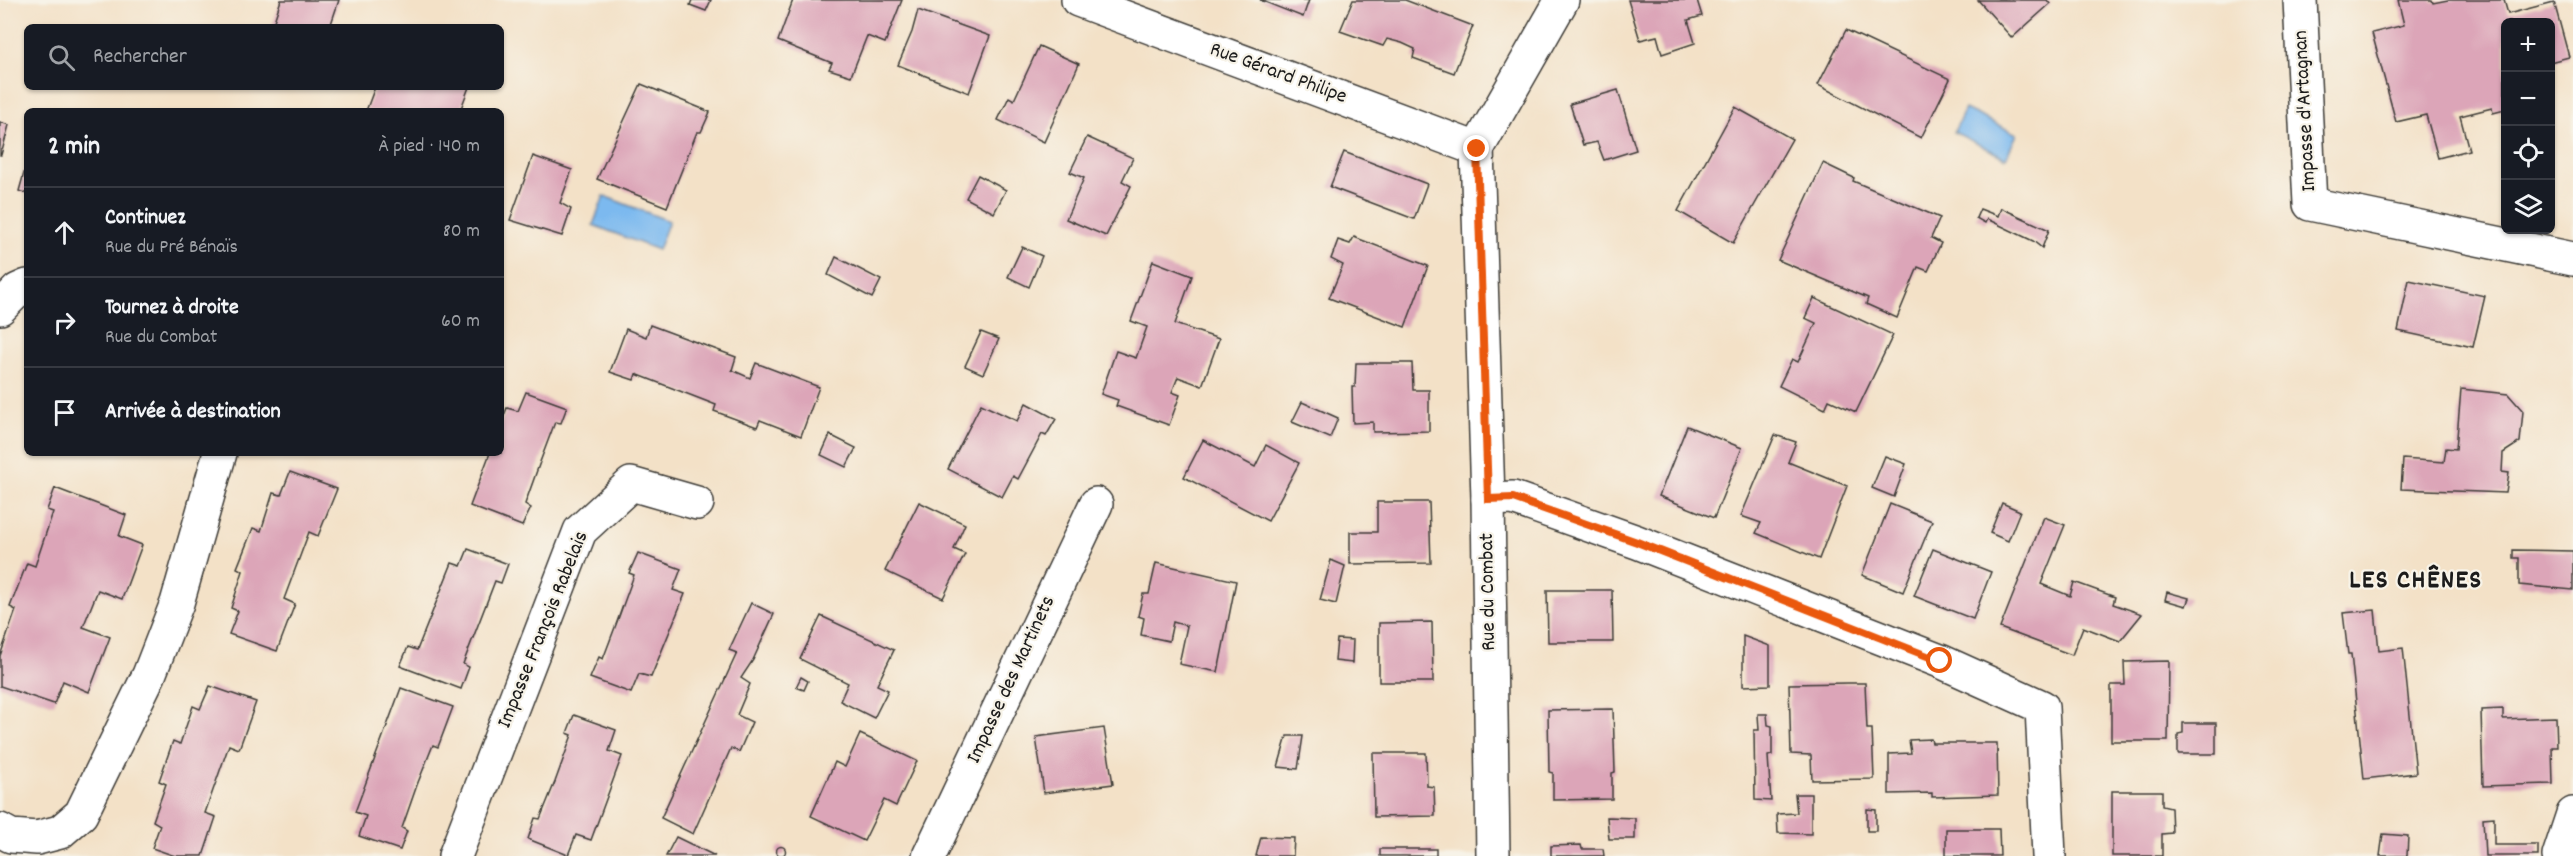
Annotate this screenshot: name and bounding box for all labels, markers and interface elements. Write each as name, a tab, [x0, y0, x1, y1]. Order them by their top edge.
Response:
map controls	[2501, 18, 2555, 234]
button: +	[2501, 18, 2555, 72]
search box	[24, 24, 504, 90]
street label: Impasse d'Artagnan	[2287, 30, 2325, 192]
street label: Rue Gérard Philipe	[1205, 35, 1351, 113]
icon: search	[45, 41, 78, 74]
text: Rechercher	[93, 42, 187, 73]
button: −	[2501, 72, 2555, 126]
button: locate	[2501, 126, 2555, 180]
text: 2 min	[48, 129, 100, 166]
text: À pied · 140 m	[378, 133, 480, 161]
route end	[1463, 135, 1489, 161]
button: layers	[2501, 180, 2555, 234]
text: Continuez	[105, 203, 186, 234]
icon: ahead	[48, 216, 81, 249]
text: 80 m	[443, 218, 480, 246]
text: Rue du Pré Bénaïs	[105, 234, 238, 262]
text: Tournez à droite	[105, 293, 239, 324]
icon: right	[48, 306, 81, 339]
text: 60 m	[441, 308, 480, 336]
text: Rue du Combat	[105, 324, 217, 352]
icon: arrive	[48, 396, 81, 429]
text: Arrivée à destination	[105, 397, 281, 428]
street label: Impasse François Rabelais	[491, 527, 597, 733]
street label: Rue du Combat	[1473, 533, 1505, 651]
district label: LES CHÊNES	[2349, 562, 2483, 601]
street label: Impasse des Martinets	[960, 591, 1064, 769]
route start	[1926, 647, 1952, 673]

